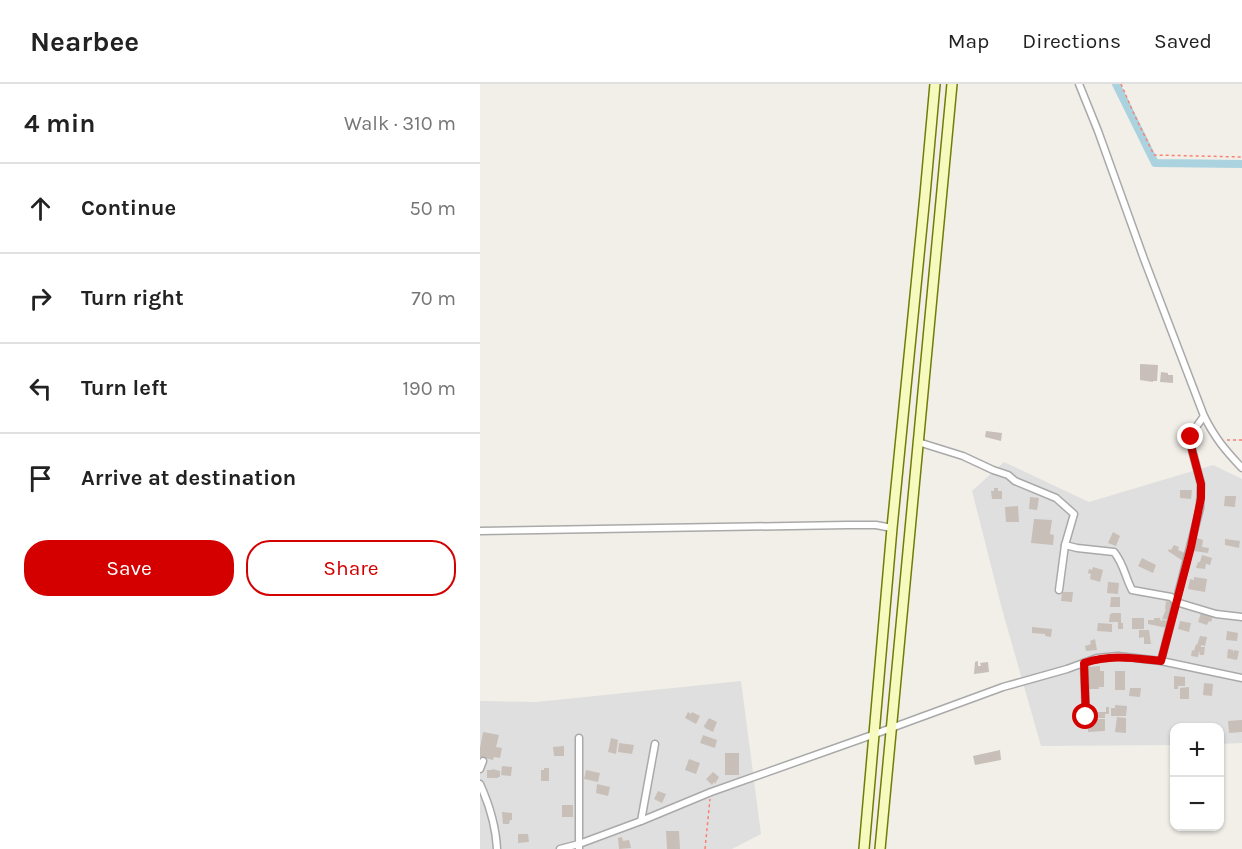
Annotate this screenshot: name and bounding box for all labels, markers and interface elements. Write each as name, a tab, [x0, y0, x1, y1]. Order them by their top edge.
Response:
text: Nearbee	[30, 25, 139, 58]
text: Map	[948, 29, 989, 53]
text: Directions	[1022, 29, 1121, 53]
text: Saved	[1154, 29, 1212, 53]
text: 4 min	[24, 108, 95, 139]
text: Walk · 310 m	[344, 112, 456, 135]
icon: ahead	[24, 192, 57, 225]
text: Continue	[81, 195, 176, 221]
text: 50 m	[409, 197, 456, 220]
icon: right	[24, 282, 57, 315]
text: Turn right	[81, 285, 184, 311]
text: 70 m	[411, 287, 456, 310]
icon: left	[24, 372, 57, 405]
text: Turn left	[81, 375, 168, 401]
text: 190 m	[402, 377, 456, 400]
route end	[1177, 423, 1203, 449]
icon: arrive	[24, 462, 57, 495]
text: Arrive at destination	[81, 465, 296, 491]
button: Save	[24, 540, 234, 596]
button: Share	[246, 540, 456, 596]
route start	[1072, 703, 1098, 729]
map controls	[1170, 723, 1224, 831]
button: +	[1170, 723, 1224, 777]
button: −	[1170, 777, 1224, 831]

